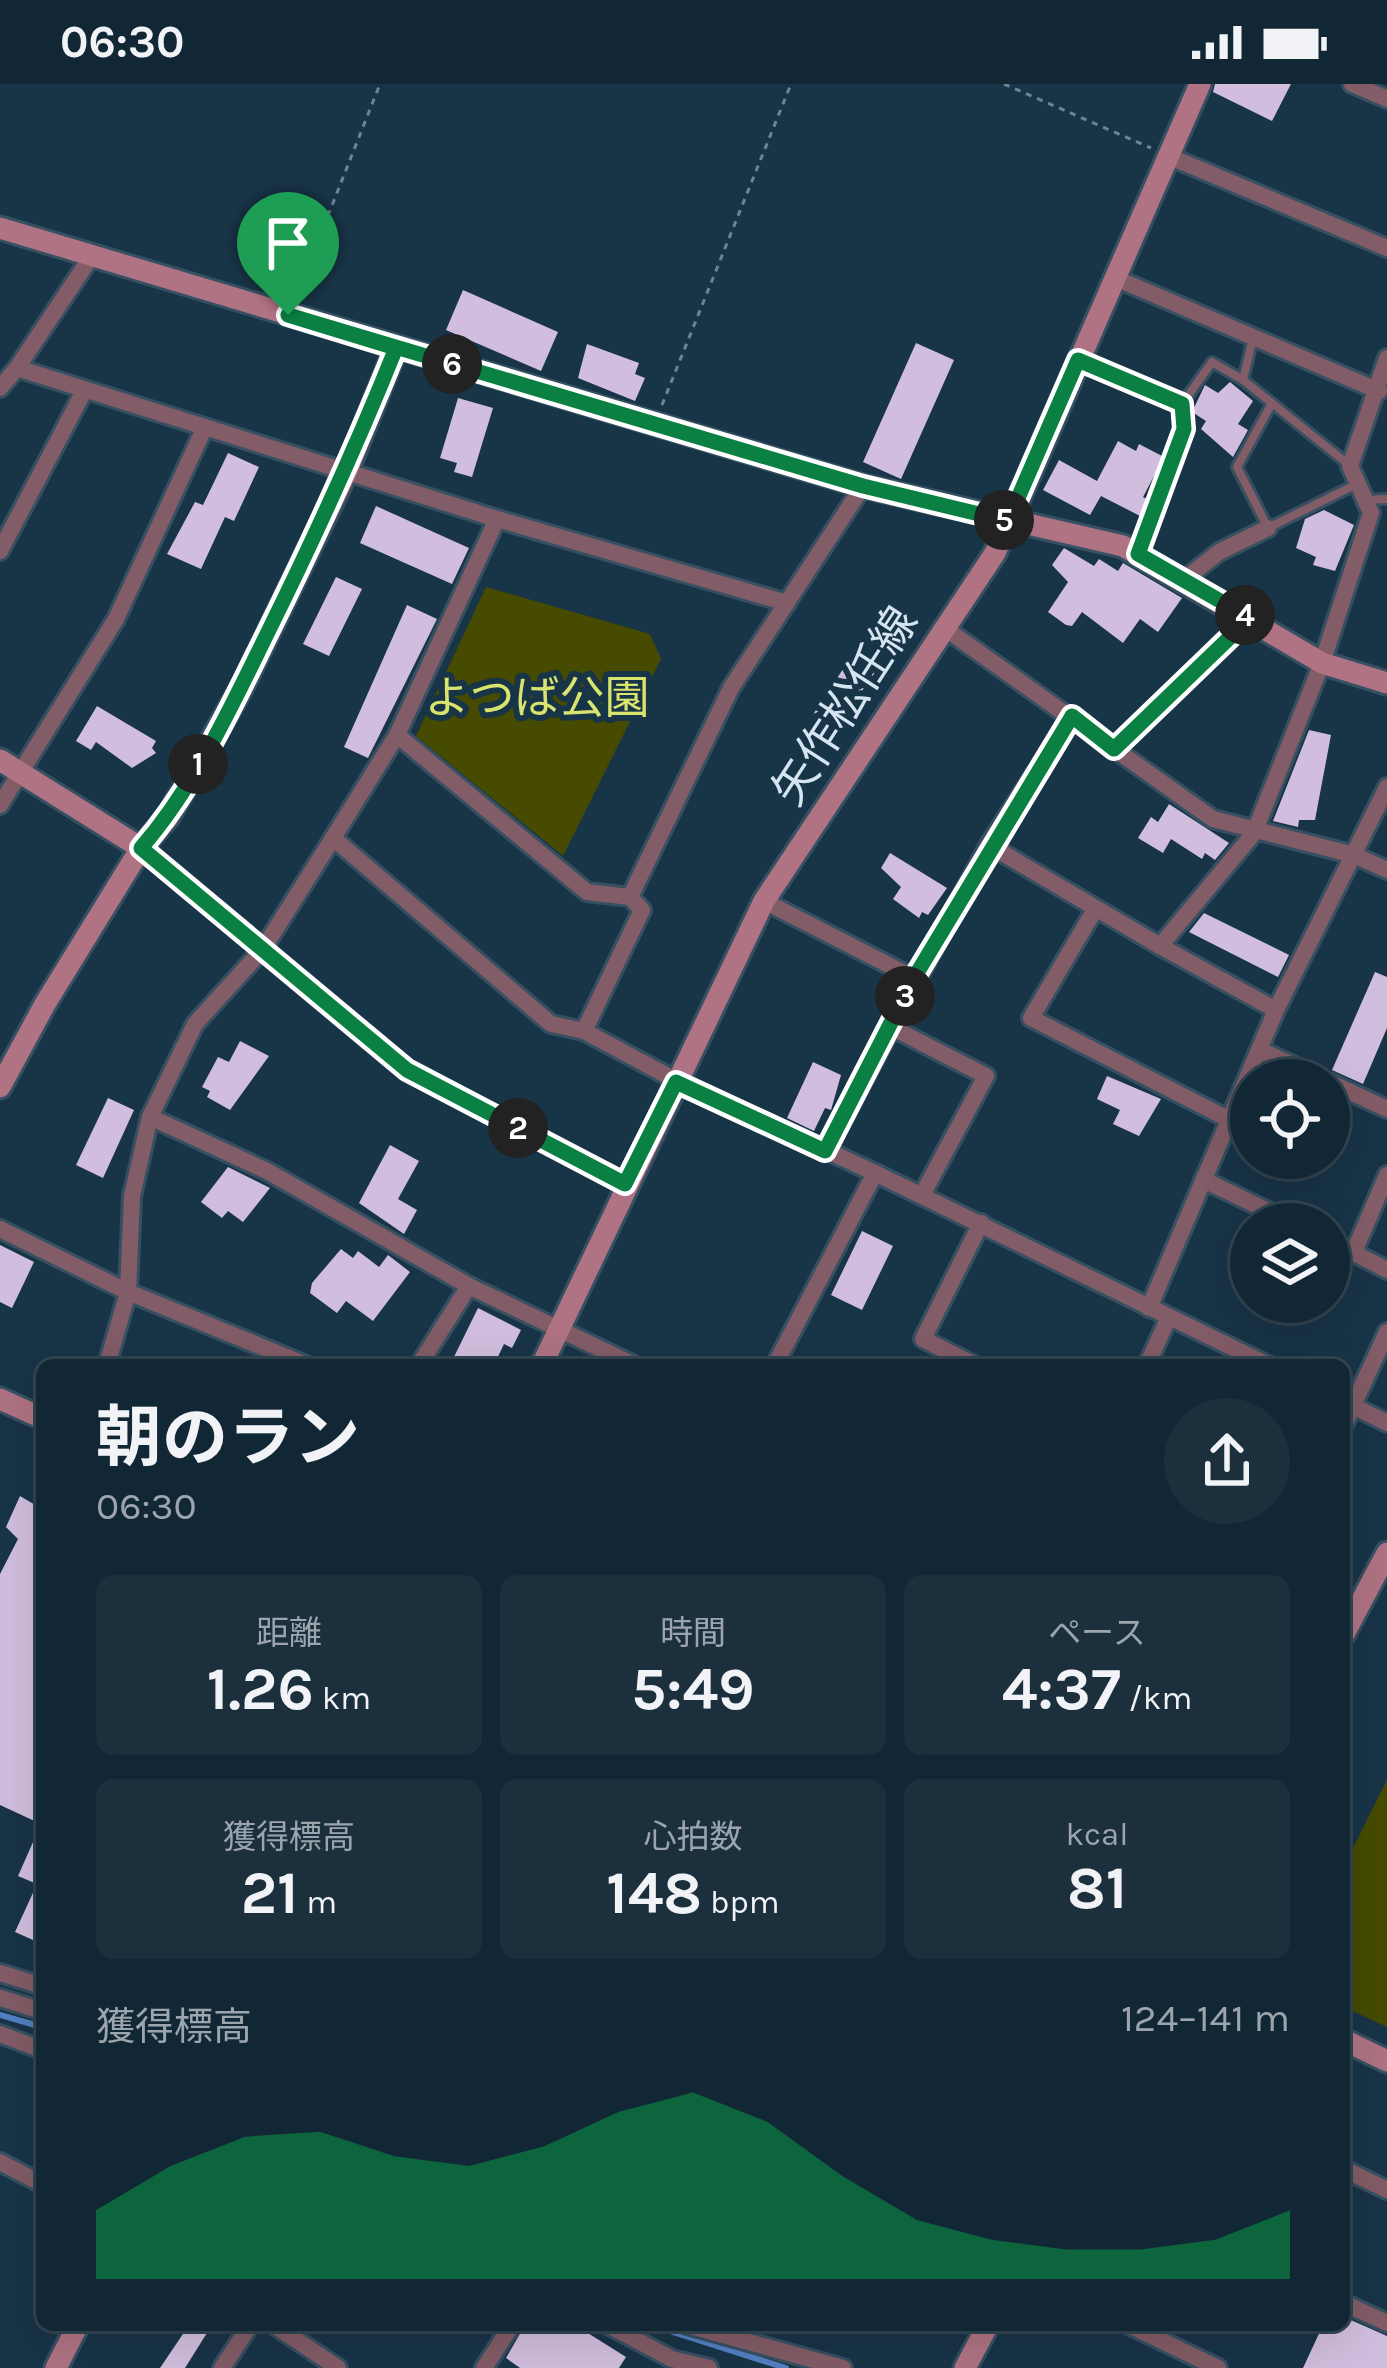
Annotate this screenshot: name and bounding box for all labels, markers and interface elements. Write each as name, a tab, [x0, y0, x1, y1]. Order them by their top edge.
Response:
text: 06:30	[60, 16, 184, 68]
pin	[237, 192, 339, 315]
icon: arrive	[255, 210, 321, 276]
pin: 6	[422, 334, 482, 394]
text: 6	[442, 345, 462, 383]
pin: 5	[974, 490, 1034, 550]
text: 5	[994, 501, 1014, 539]
pin: 4	[1215, 585, 1275, 645]
text: 4	[1235, 596, 1255, 634]
street label: 矢作松任線	[762, 597, 928, 815]
park label: よつば公園	[424, 672, 650, 724]
pin: 1	[168, 734, 228, 794]
text: 1	[192, 745, 204, 783]
pin: 3	[875, 966, 935, 1026]
text: 3	[895, 977, 915, 1015]
map controls	[1230, 1059, 1350, 1323]
button: locate	[1230, 1059, 1350, 1179]
pin: 2	[488, 1098, 548, 1158]
text: 2	[508, 1109, 528, 1147]
button: layers	[1230, 1203, 1350, 1323]
button: share	[1164, 1398, 1290, 1524]
text: 朝のラン	[96, 1399, 360, 1477]
text: 06:30	[96, 1483, 197, 1529]
text: 距離	[256, 1614, 322, 1652]
text: 時間	[660, 1614, 726, 1652]
text: ペース	[1048, 1614, 1146, 1652]
text: 1.26	[207, 1654, 314, 1724]
text: 5:49	[631, 1654, 755, 1724]
text: 4:37	[1002, 1654, 1121, 1724]
text: km	[314, 1679, 371, 1717]
text: /km	[1121, 1679, 1192, 1717]
text: kcal	[1065, 1815, 1129, 1853]
text: 獲得標高	[223, 1818, 355, 1856]
text: 心拍数	[644, 1818, 743, 1856]
text: 81	[1067, 1853, 1127, 1923]
text: 21	[241, 1858, 298, 1928]
text: 148	[606, 1858, 702, 1928]
text: m	[298, 1883, 337, 1921]
text: bpm	[702, 1883, 780, 1921]
text: 124–141 m	[1121, 1995, 1290, 2041]
text: 獲得標高	[96, 2004, 252, 2050]

